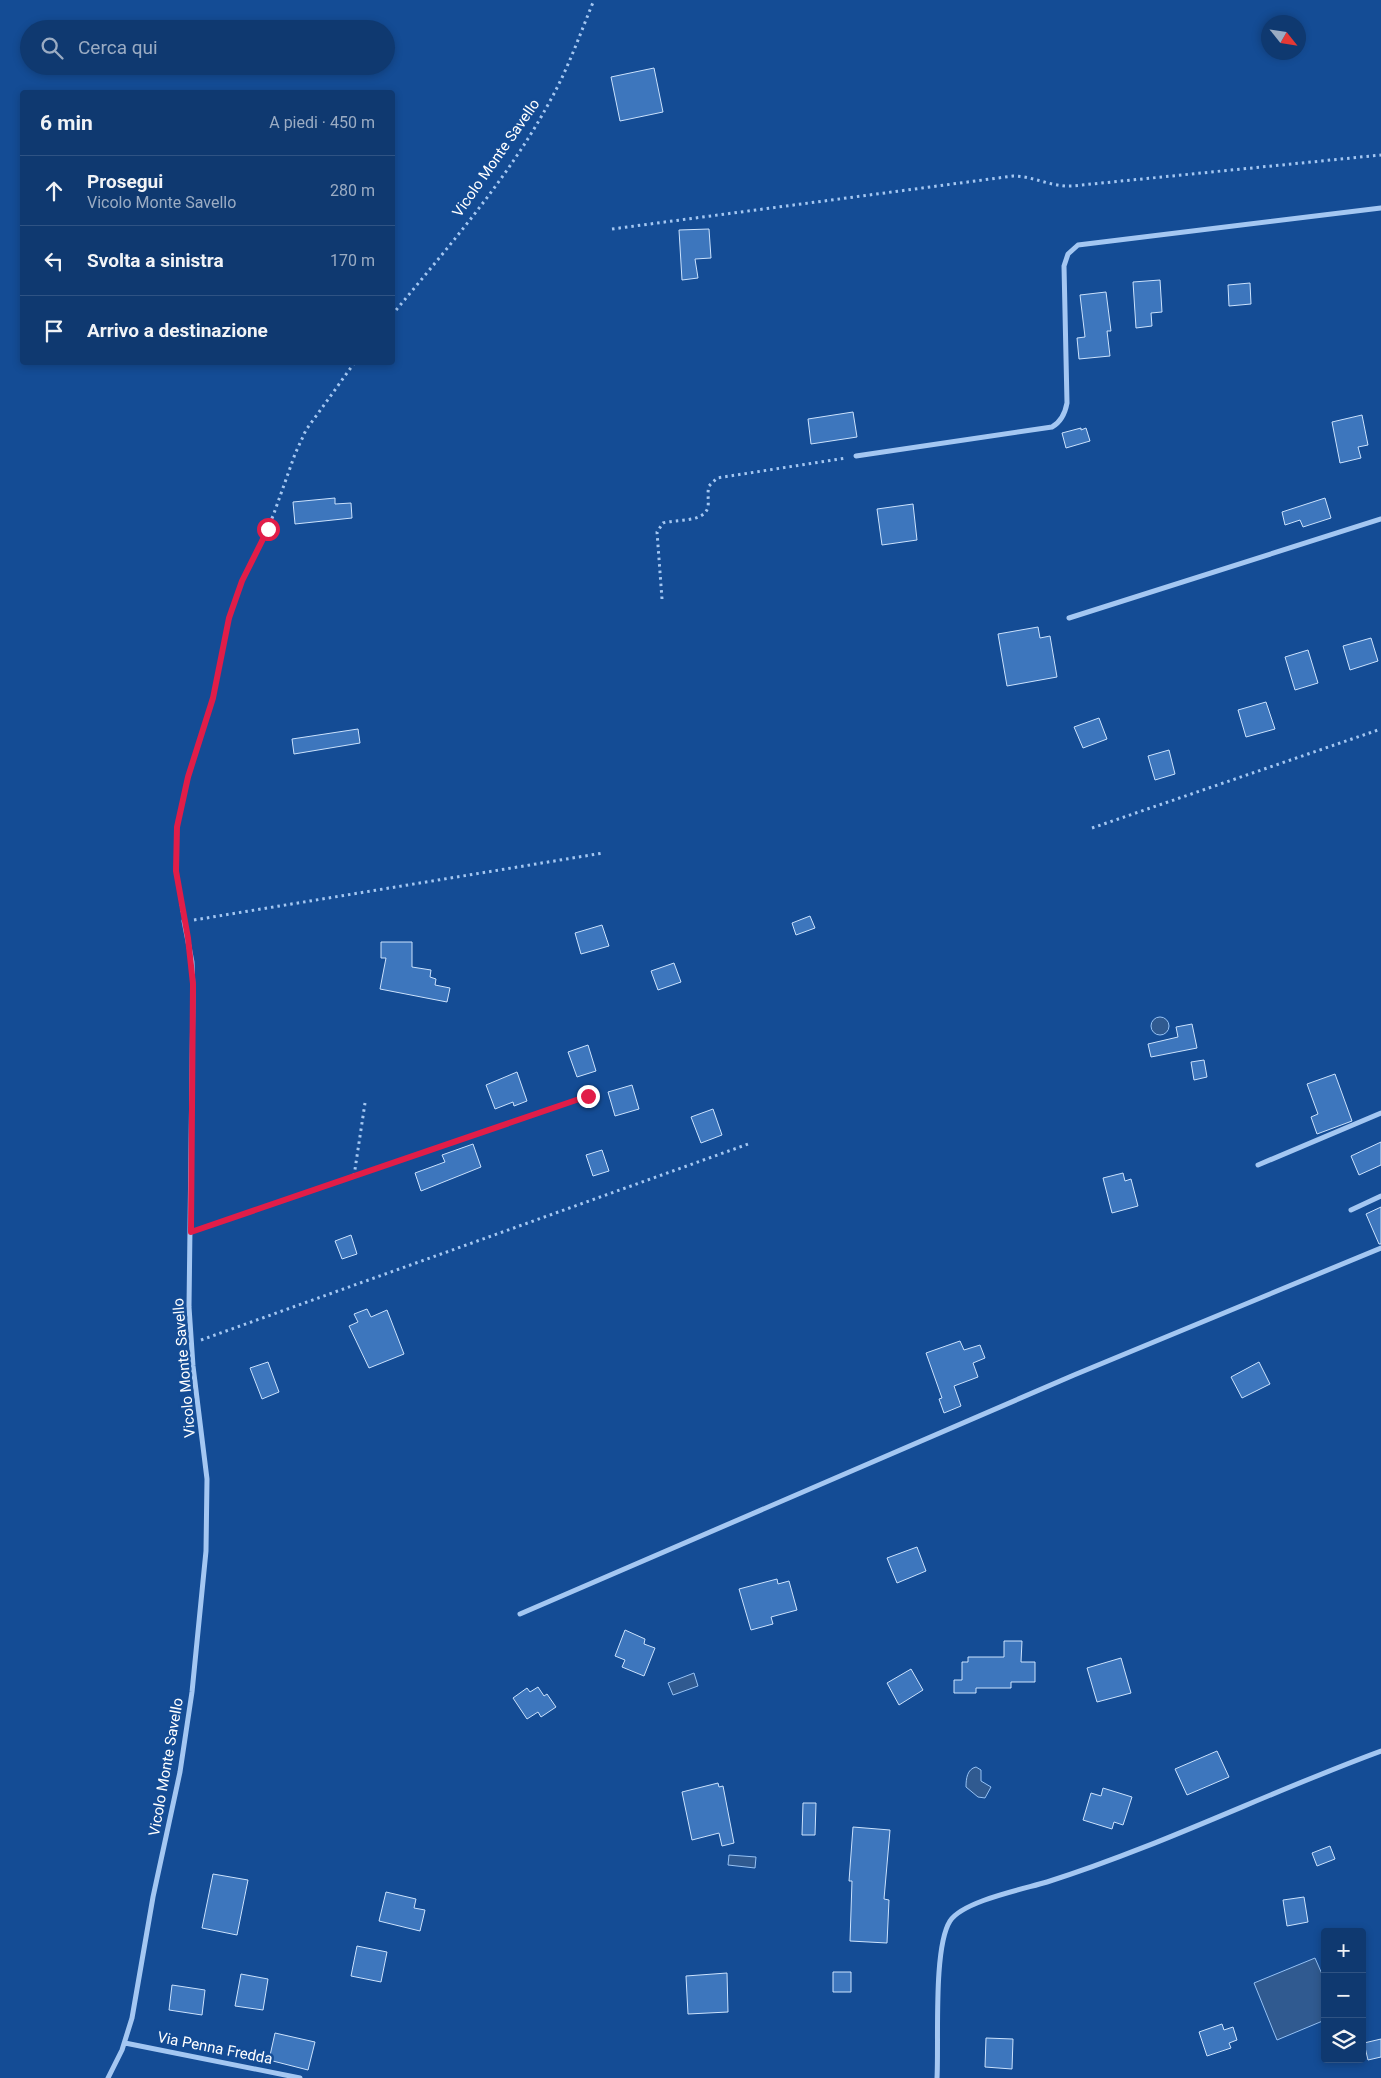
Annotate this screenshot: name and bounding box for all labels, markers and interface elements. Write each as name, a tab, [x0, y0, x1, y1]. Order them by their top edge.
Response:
north arrow	[1261, 15, 1306, 60]
search box	[20, 20, 395, 75]
icon: search	[38, 34, 66, 62]
text: Cerca qui	[78, 36, 158, 59]
street label: Vicolo Monte Savello	[448, 96, 544, 220]
text: 6 min	[40, 111, 93, 135]
text: A piedi · 450 m	[269, 113, 375, 132]
text: Prosegui	[87, 170, 163, 193]
icon: ahead	[40, 177, 68, 205]
text: 280 m	[330, 181, 375, 200]
text: Vicolo Monte Savello	[87, 193, 236, 212]
icon: left	[40, 247, 68, 275]
text: Svolta a sinistra	[87, 249, 224, 272]
text: 170 m	[330, 251, 375, 270]
icon: arrive	[40, 317, 68, 345]
text: Arrivo a destinazione	[87, 319, 268, 342]
route start	[257, 518, 280, 541]
route end	[577, 1085, 600, 1108]
street label: Vicolo Monte Savello	[169, 1297, 199, 1439]
street label: Vicolo Monte Savello	[145, 1697, 187, 1837]
map controls	[1321, 1928, 1366, 2063]
button: +	[1321, 1928, 1366, 1973]
button: −	[1321, 1973, 1366, 2018]
button: layers	[1321, 2018, 1366, 2063]
street label: Via Penna Fredda	[156, 2028, 274, 2068]

